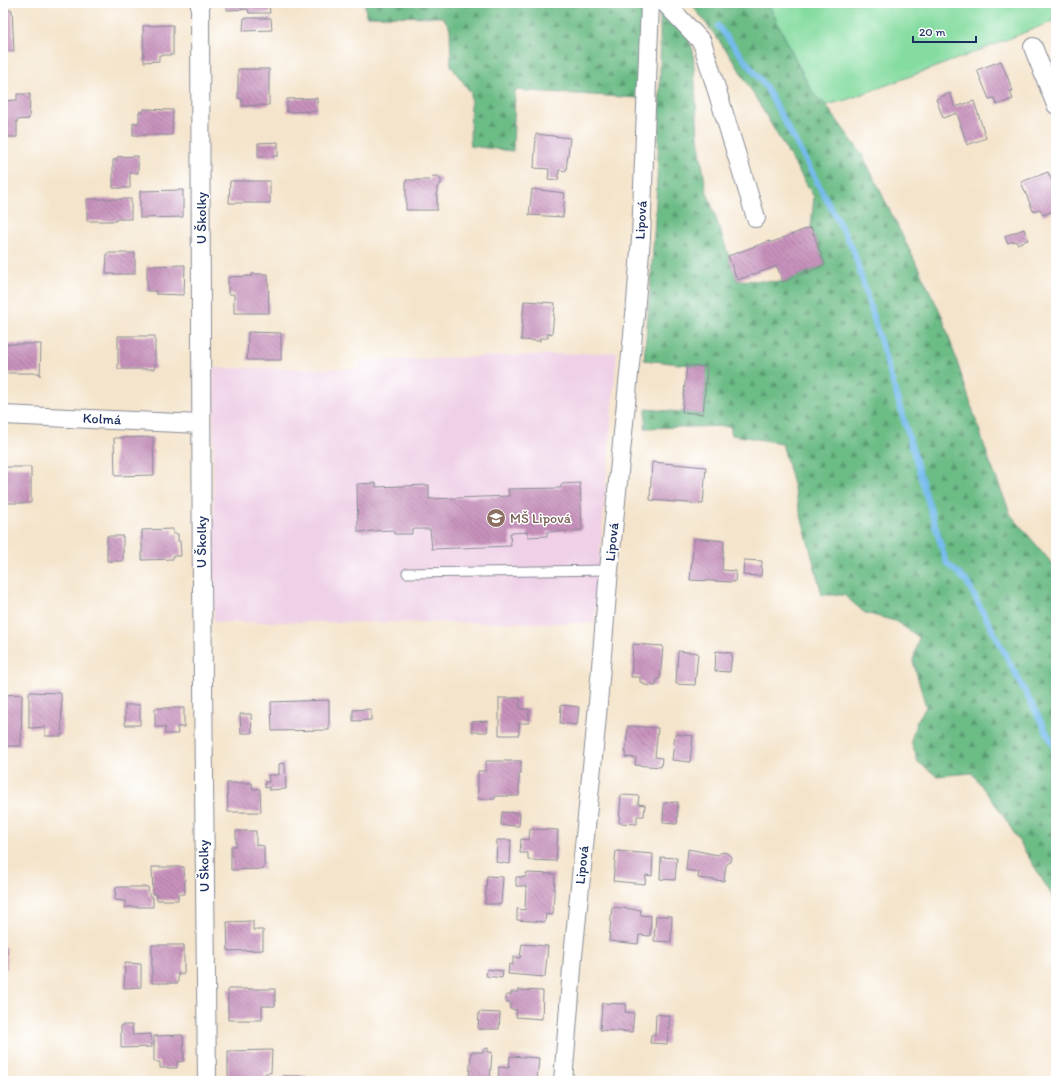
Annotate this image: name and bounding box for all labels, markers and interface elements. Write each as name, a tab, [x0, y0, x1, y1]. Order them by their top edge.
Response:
scale bar	[913, 18, 976, 44]
text: 20 m	[919, 25, 946, 39]
street label: U Školky	[193, 191, 210, 244]
street label: Lipová	[631, 199, 651, 240]
street label: Kolmá	[82, 410, 122, 429]
school or university icon: MŠ Lipová	[485, 507, 507, 529]
place label: MŠ Lipová	[510, 510, 572, 527]
street label: U Školky	[193, 515, 210, 568]
street label: Lipová	[602, 521, 623, 562]
street label: U Školky	[195, 839, 213, 892]
street label: Lipová	[572, 844, 593, 885]

